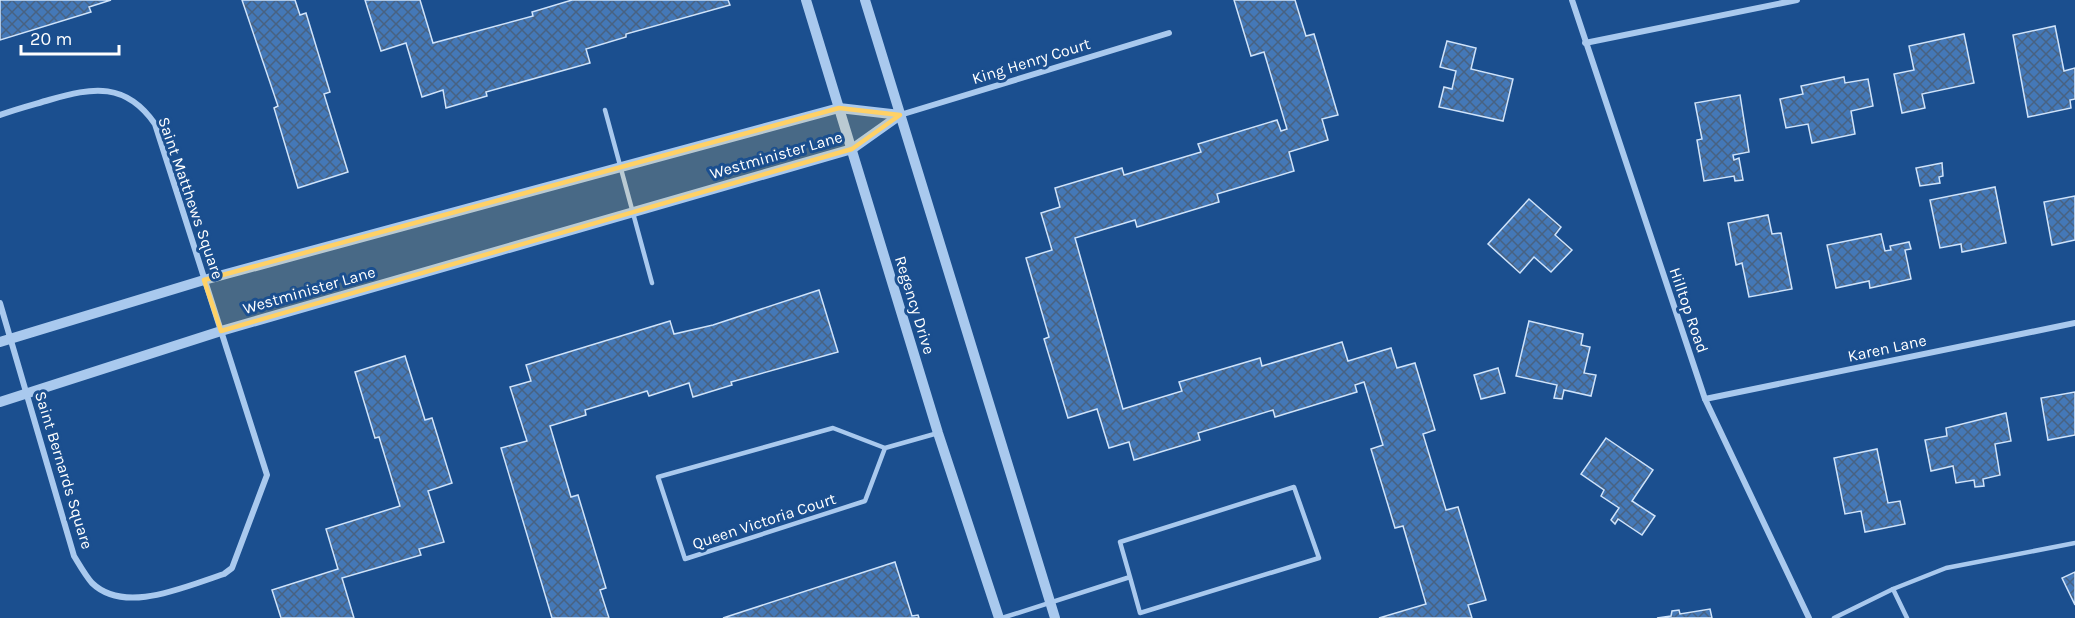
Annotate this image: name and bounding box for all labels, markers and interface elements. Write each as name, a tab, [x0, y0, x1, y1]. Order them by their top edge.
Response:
scale bar	[21, 18, 118, 56]
text: 20 m	[30, 28, 72, 50]
street label: King Henry Court	[970, 34, 1092, 88]
street label: Saint Matthews Square	[154, 114, 228, 282]
street label: Westminister Lane	[708, 127, 844, 183]
street label: Regency Drive	[891, 254, 939, 356]
street label: Westminister Lane	[241, 262, 377, 318]
street label: Hilltop Road	[1666, 265, 1712, 355]
street label: Karen Lane	[1846, 330, 1928, 366]
street label: Saint Bernards Square	[31, 389, 97, 551]
street label: Queen Victoria Court	[690, 489, 838, 553]

